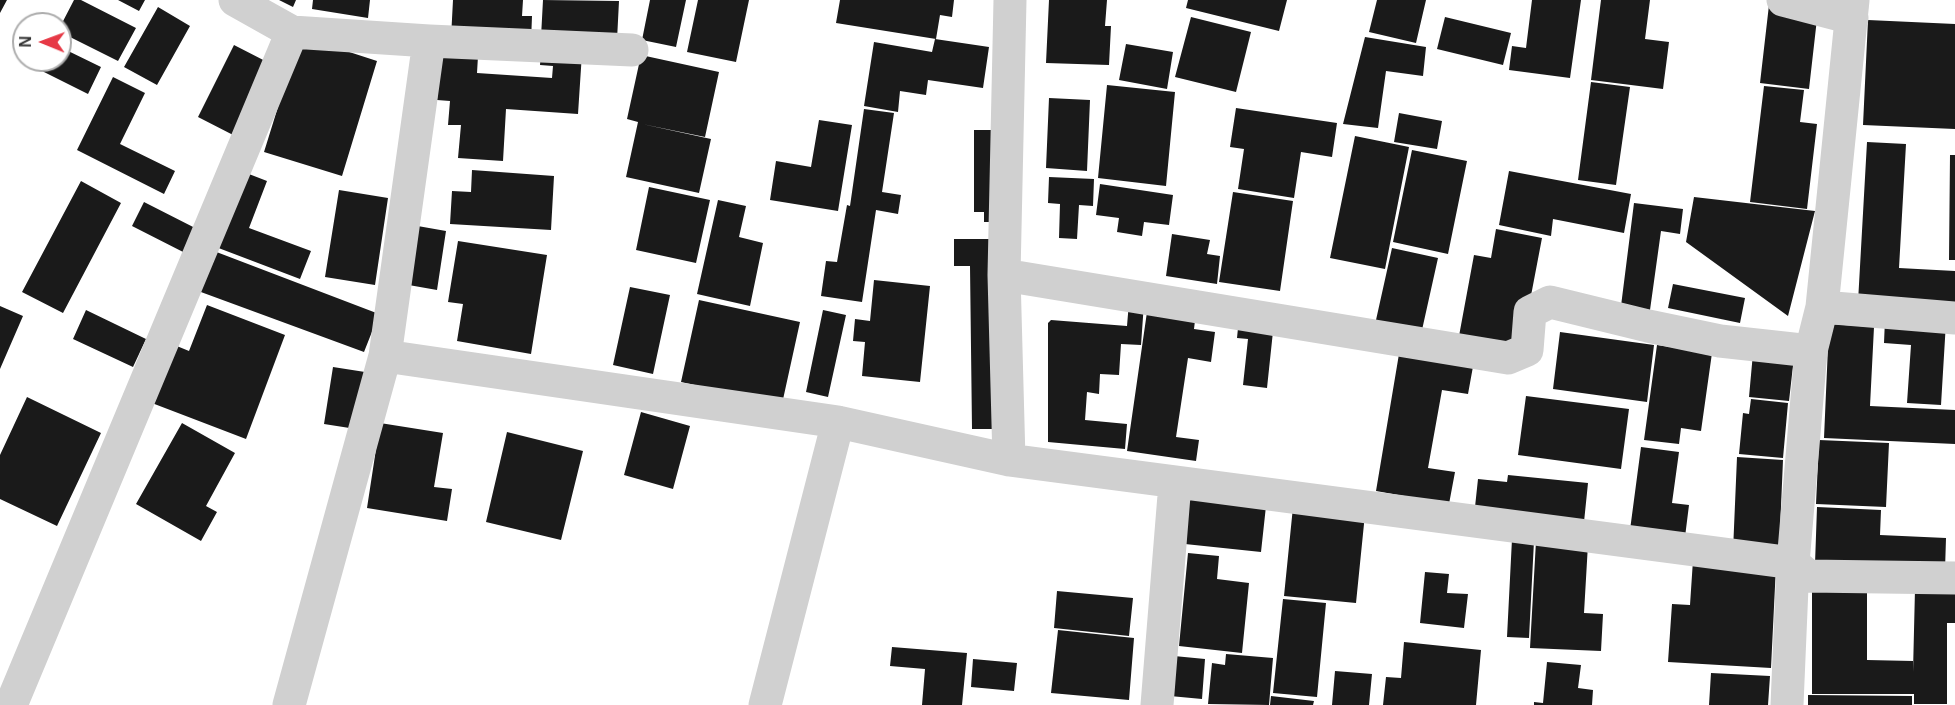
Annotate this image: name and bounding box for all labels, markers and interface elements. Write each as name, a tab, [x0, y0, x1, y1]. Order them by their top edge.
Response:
north arrow	[12, 12, 72, 72]
text: N	[17, 36, 34, 48]

